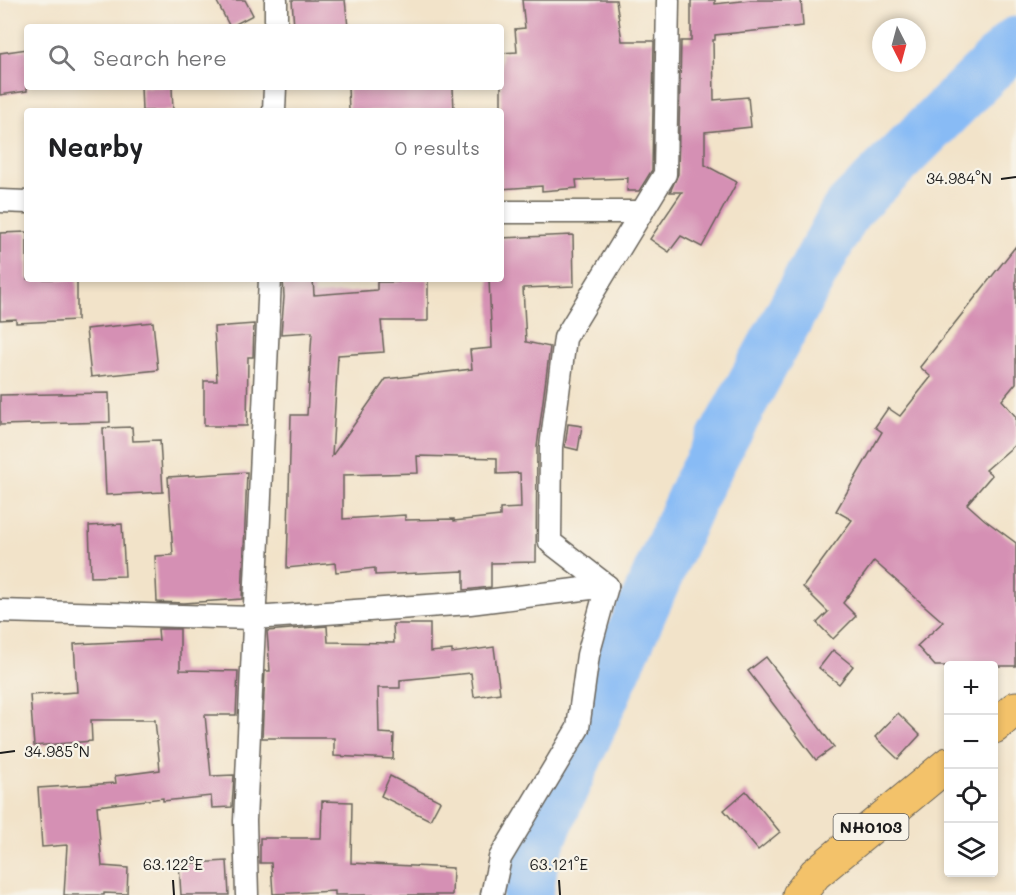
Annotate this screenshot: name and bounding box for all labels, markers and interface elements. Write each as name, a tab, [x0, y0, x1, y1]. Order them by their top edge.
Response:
north arrow	[872, 18, 926, 72]
search box	[24, 24, 504, 90]
icon: search	[45, 41, 78, 74]
text: Search here	[93, 43, 227, 72]
text: Nearby	[48, 130, 143, 164]
text: 0 results	[395, 134, 480, 160]
text: 34.984°N	[926, 168, 992, 188]
map controls	[944, 661, 998, 877]
button: +	[944, 661, 998, 715]
button: −	[944, 715, 998, 769]
text: 34.985°N	[24, 741, 90, 761]
button: locate	[944, 769, 998, 823]
road number: NH0103	[834, 814, 908, 840]
button: layers	[944, 823, 998, 877]
text: 63.122°E	[143, 854, 203, 874]
text: 63.121°E	[530, 854, 589, 874]

